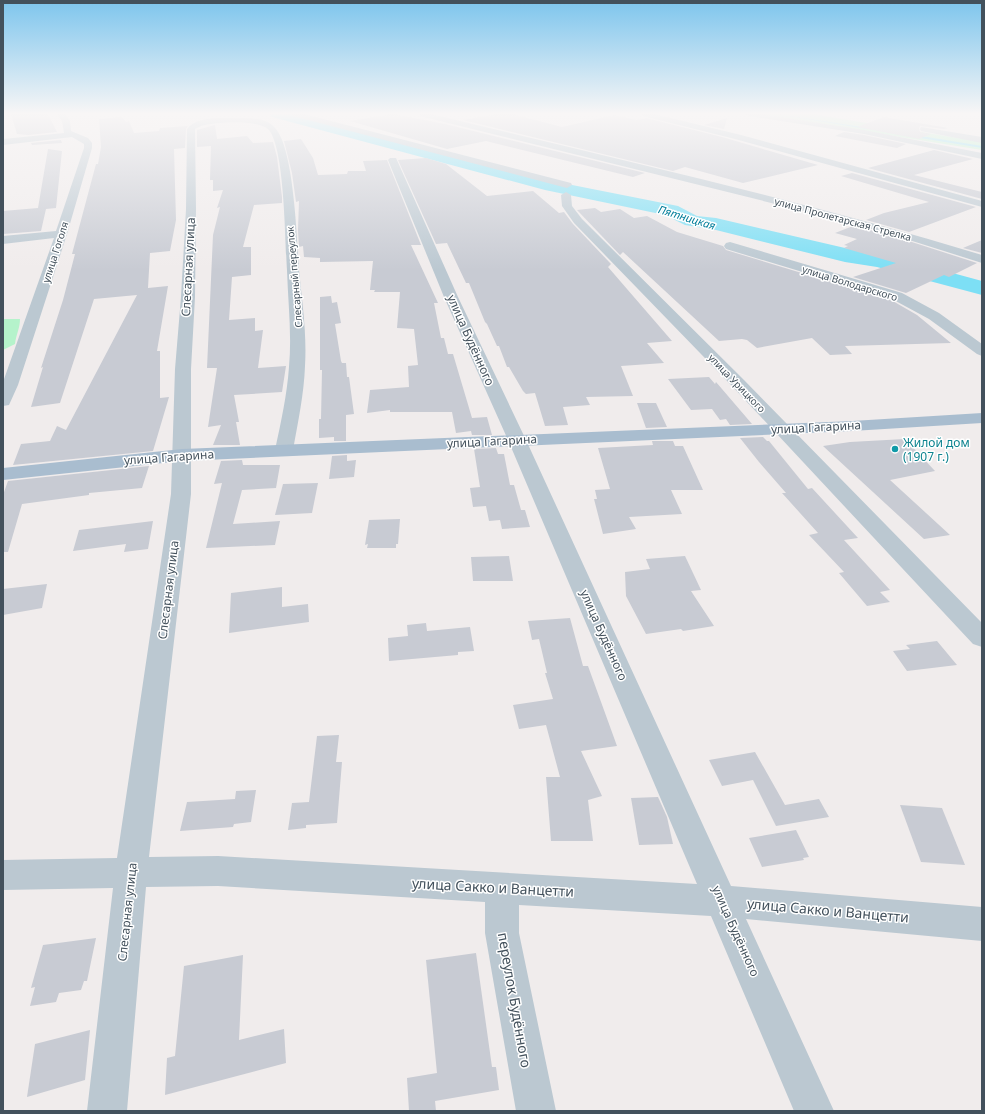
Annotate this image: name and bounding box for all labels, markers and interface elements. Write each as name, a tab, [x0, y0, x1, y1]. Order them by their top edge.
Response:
street label: улица Пролетарская Стрелка	[773, 194, 913, 244]
water label: Пятницкая	[657, 201, 718, 233]
street label: Слесарная улица	[177, 217, 199, 317]
street label: улица Гоголя	[39, 220, 71, 284]
street label: Слесарный переулок	[283, 225, 305, 328]
street label: улица Володарского	[801, 262, 899, 304]
street label: улица Будённого	[443, 292, 499, 388]
street label: улица Урицкого	[705, 351, 769, 415]
street label: улица Гагарина	[771, 416, 861, 438]
street label: улица Гагарина	[447, 430, 537, 452]
place label: Жилой дом (1907 г.)	[903, 434, 970, 465]
marker: Жилой дом (1907 г.)	[890, 444, 900, 454]
street label: улица Гагарина	[123, 445, 215, 469]
street label: Слесарная улица	[154, 540, 182, 640]
street label: улица Будённого	[576, 587, 632, 683]
street label: Слесарная улица	[113, 862, 141, 962]
street label: улица Сакко и Ванцетти	[411, 873, 575, 901]
street label: улица Будённого	[708, 883, 764, 979]
street label: улица Сакко и Ванцетти	[746, 893, 910, 927]
street label: переулок Будённого	[494, 931, 536, 1069]

